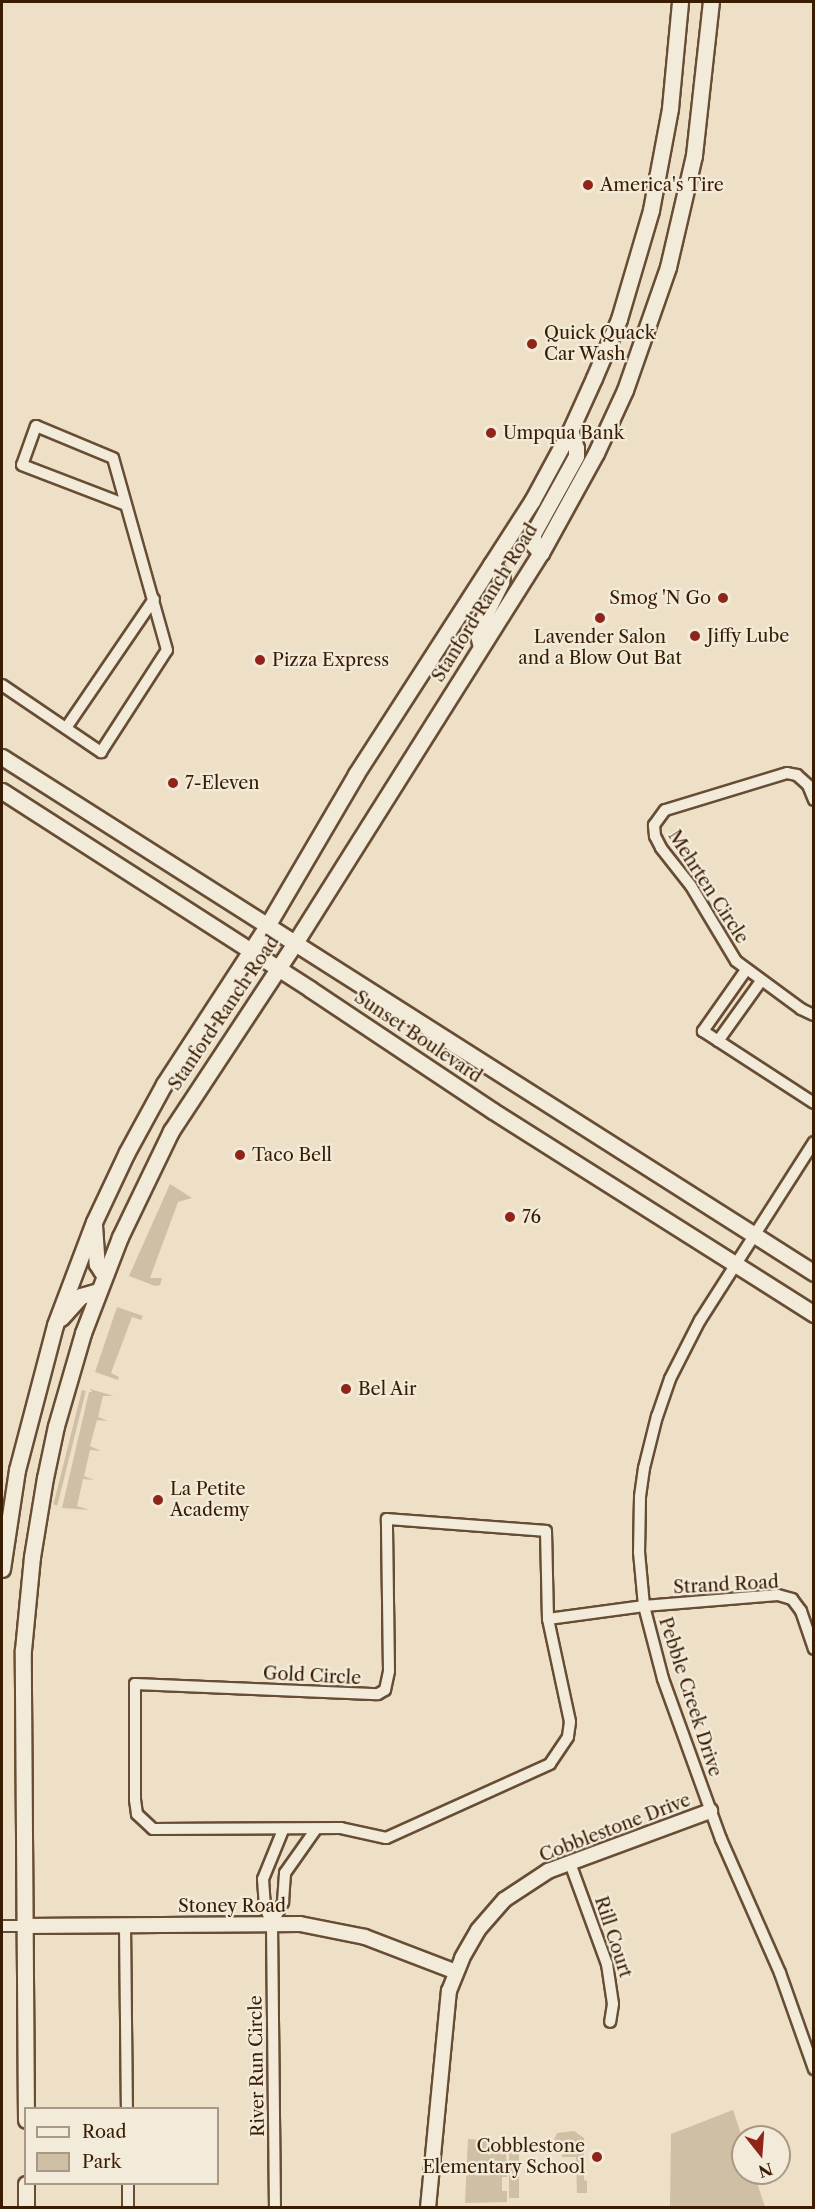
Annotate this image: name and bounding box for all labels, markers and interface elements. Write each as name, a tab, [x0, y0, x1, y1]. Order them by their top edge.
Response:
place label: America's Tire	[600, 174, 724, 196]
marker: America's Tire	[581, 178, 595, 192]
place label: Quick Quack Car Wash	[544, 323, 656, 366]
marker: Quick Quack Car Wash	[525, 337, 539, 351]
place label: Umpqua Bank	[503, 422, 624, 444]
marker: Umpqua Bank	[484, 426, 498, 440]
street label: Stanford Ranch Road	[428, 520, 542, 686]
place label: Smog 'N Go	[609, 587, 711, 609]
marker: Smog 'N Go	[716, 591, 730, 605]
marker: Lavender Salon and a Blow Out Bat	[593, 611, 607, 625]
place label: Jiffy Lube	[707, 625, 790, 647]
place label: Lavender Salon and a Blow Out Bat	[518, 627, 682, 670]
marker: Jiffy Lube	[688, 629, 702, 643]
place label: Pizza Express	[272, 649, 389, 671]
marker: Pizza Express	[253, 653, 267, 667]
place label: 7-Eleven	[185, 772, 260, 794]
marker: 7-Eleven	[166, 776, 180, 790]
street label: Mehrten Circle	[663, 826, 753, 948]
street label: Stanford Ranch Road	[164, 931, 284, 1095]
street label: Sunset Boulevard	[350, 986, 486, 1088]
place label: Taco Bell	[252, 1144, 332, 1166]
marker: Taco Bell	[233, 1148, 247, 1162]
place label: 76	[522, 1206, 541, 1228]
marker: 76	[503, 1210, 517, 1224]
place label: Bel Air	[358, 1378, 417, 1400]
marker: Bel Air	[339, 1382, 353, 1396]
place label: La Petite Academy	[170, 1479, 249, 1522]
marker: La Petite Academy	[151, 1493, 165, 1507]
street label: Strand Road	[673, 1571, 779, 1599]
street label: Pebble Creek Drive	[654, 1614, 726, 1780]
street label: Gold Circle	[262, 1663, 362, 1689]
street label: Cobblestone Drive	[536, 1789, 694, 1867]
street label: Rill Court	[590, 1894, 636, 1980]
street label: Stoney Road	[178, 1895, 286, 1917]
street label: River Run Circle	[245, 1995, 269, 2137]
legend	[24, 2107, 219, 2185]
text: Road	[82, 2121, 127, 2143]
north arrow	[731, 2125, 791, 2185]
place label: Cobblestone Elementary School	[422, 2136, 585, 2178]
marker: Cobblestone Elementary School	[590, 2150, 604, 2164]
text: Park	[82, 2151, 121, 2173]
text: N	[756, 2159, 775, 2182]

